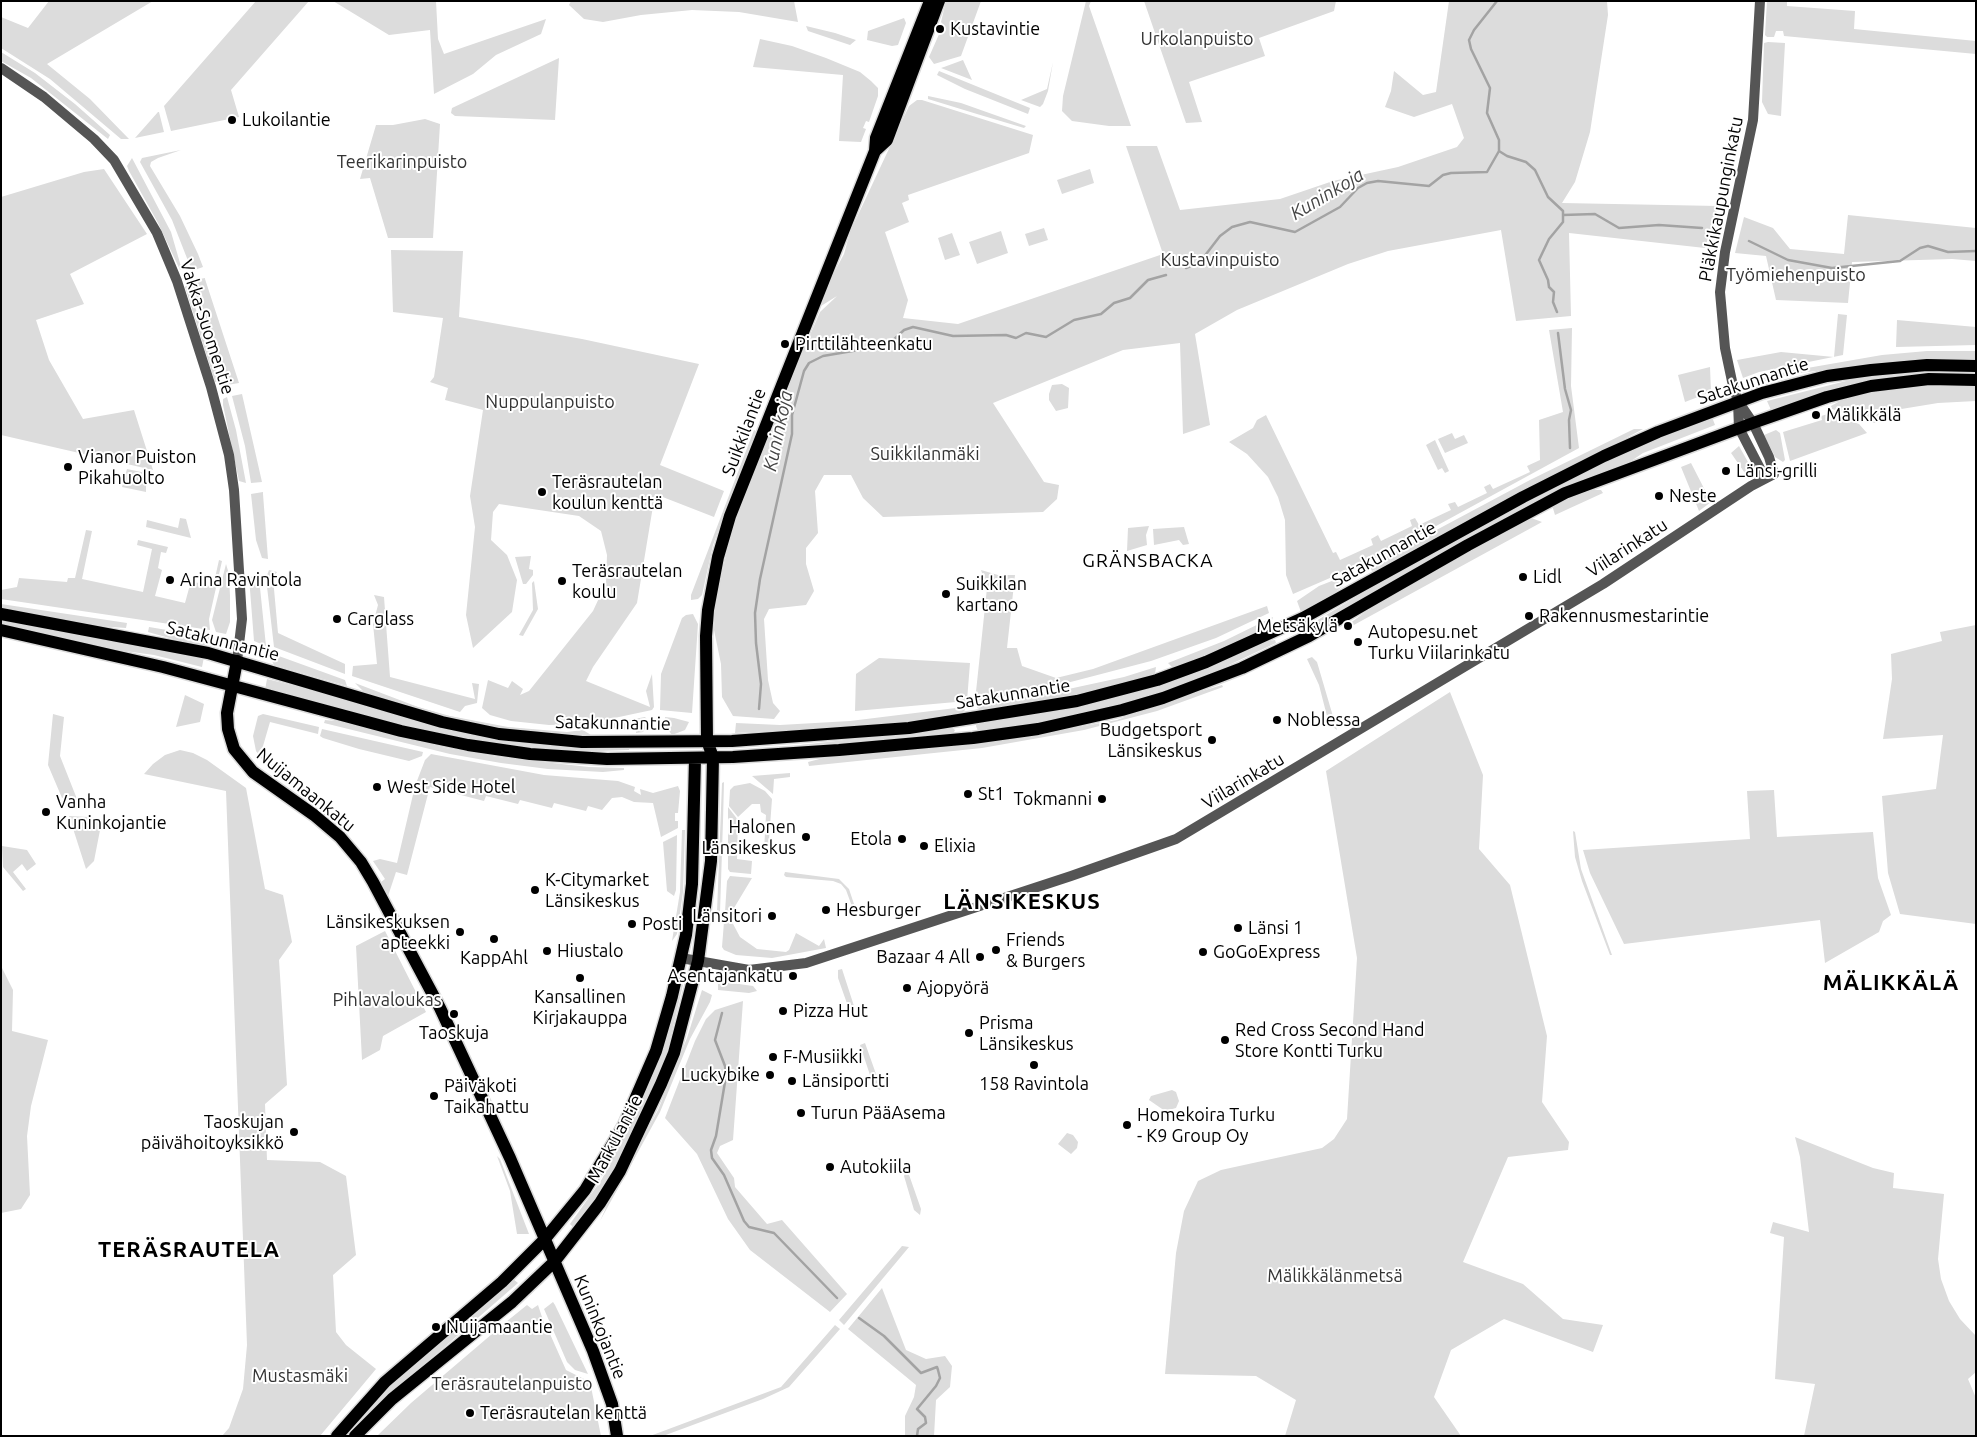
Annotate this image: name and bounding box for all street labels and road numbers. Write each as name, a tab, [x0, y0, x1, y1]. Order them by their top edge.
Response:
street label: Pläkkikaupunginkatu	[1694, 115, 1748, 283]
street label: Vakka-Suomentie	[175, 257, 239, 397]
street label: Satakunnantie	[1695, 353, 1811, 409]
street label: Suikkilantie	[717, 385, 771, 479]
street label: Viilarinkatu	[1583, 514, 1671, 582]
street label: Satakunnantie	[1328, 516, 1440, 592]
street label: Satakunnantie	[164, 617, 282, 665]
street label: Satakunnantie	[954, 674, 1072, 714]
street label: Satakunnantie	[555, 711, 671, 735]
street label: Nuijamaankatu	[252, 743, 360, 837]
street label: Viilarinkatu	[1198, 748, 1288, 814]
street label: Markulantie	[583, 1091, 647, 1187]
street label: Kuninkojantie	[569, 1272, 631, 1382]

